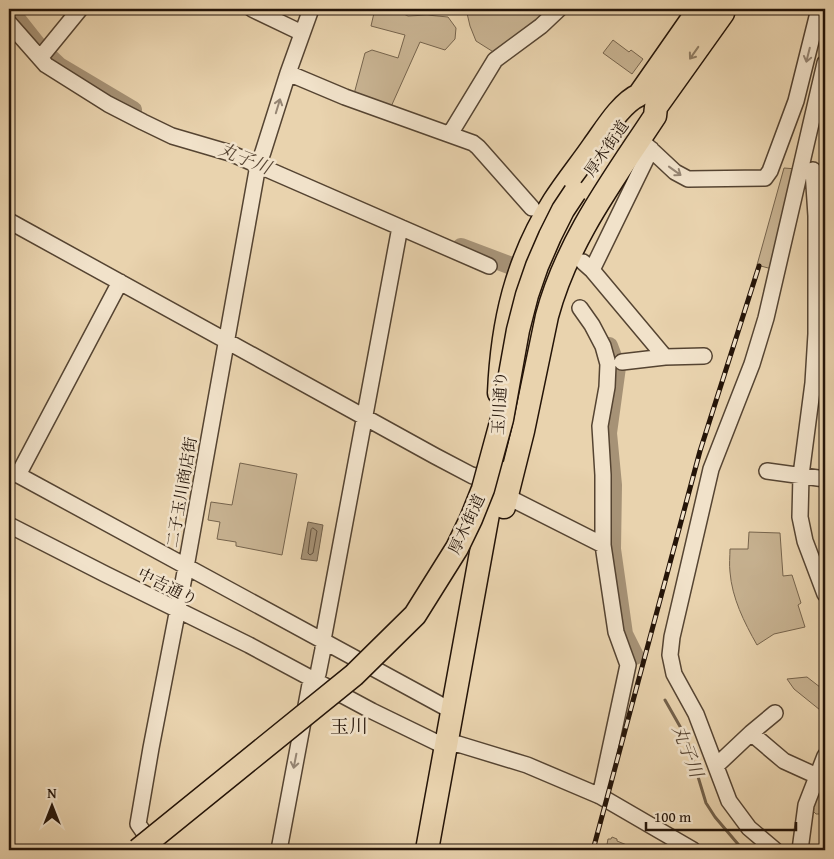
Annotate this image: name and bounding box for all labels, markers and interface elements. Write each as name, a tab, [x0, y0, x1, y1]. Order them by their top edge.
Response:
one-way arrow	[689, 46, 699, 60]
one-way arrow	[803, 46, 812, 62]
one-way arrow	[273, 98, 283, 114]
street label: 厚木街道	[578, 115, 634, 181]
water label: 丸子川	[215, 135, 277, 181]
one-way arrow	[668, 166, 682, 176]
street label: 玉川通り	[485, 370, 513, 436]
street label: 二子玉川商店街	[159, 435, 203, 549]
street label: 厚木街道	[442, 490, 490, 558]
street label: 中吉通り	[134, 561, 202, 611]
district label: 玉川	[330, 712, 368, 740]
water label: 丸子川	[666, 721, 711, 783]
one-way arrow	[289, 753, 299, 769]
north arrow	[28, 782, 78, 832]
text: N	[47, 783, 57, 803]
scale bar	[646, 799, 796, 831]
text: 100 m	[654, 806, 692, 827]

